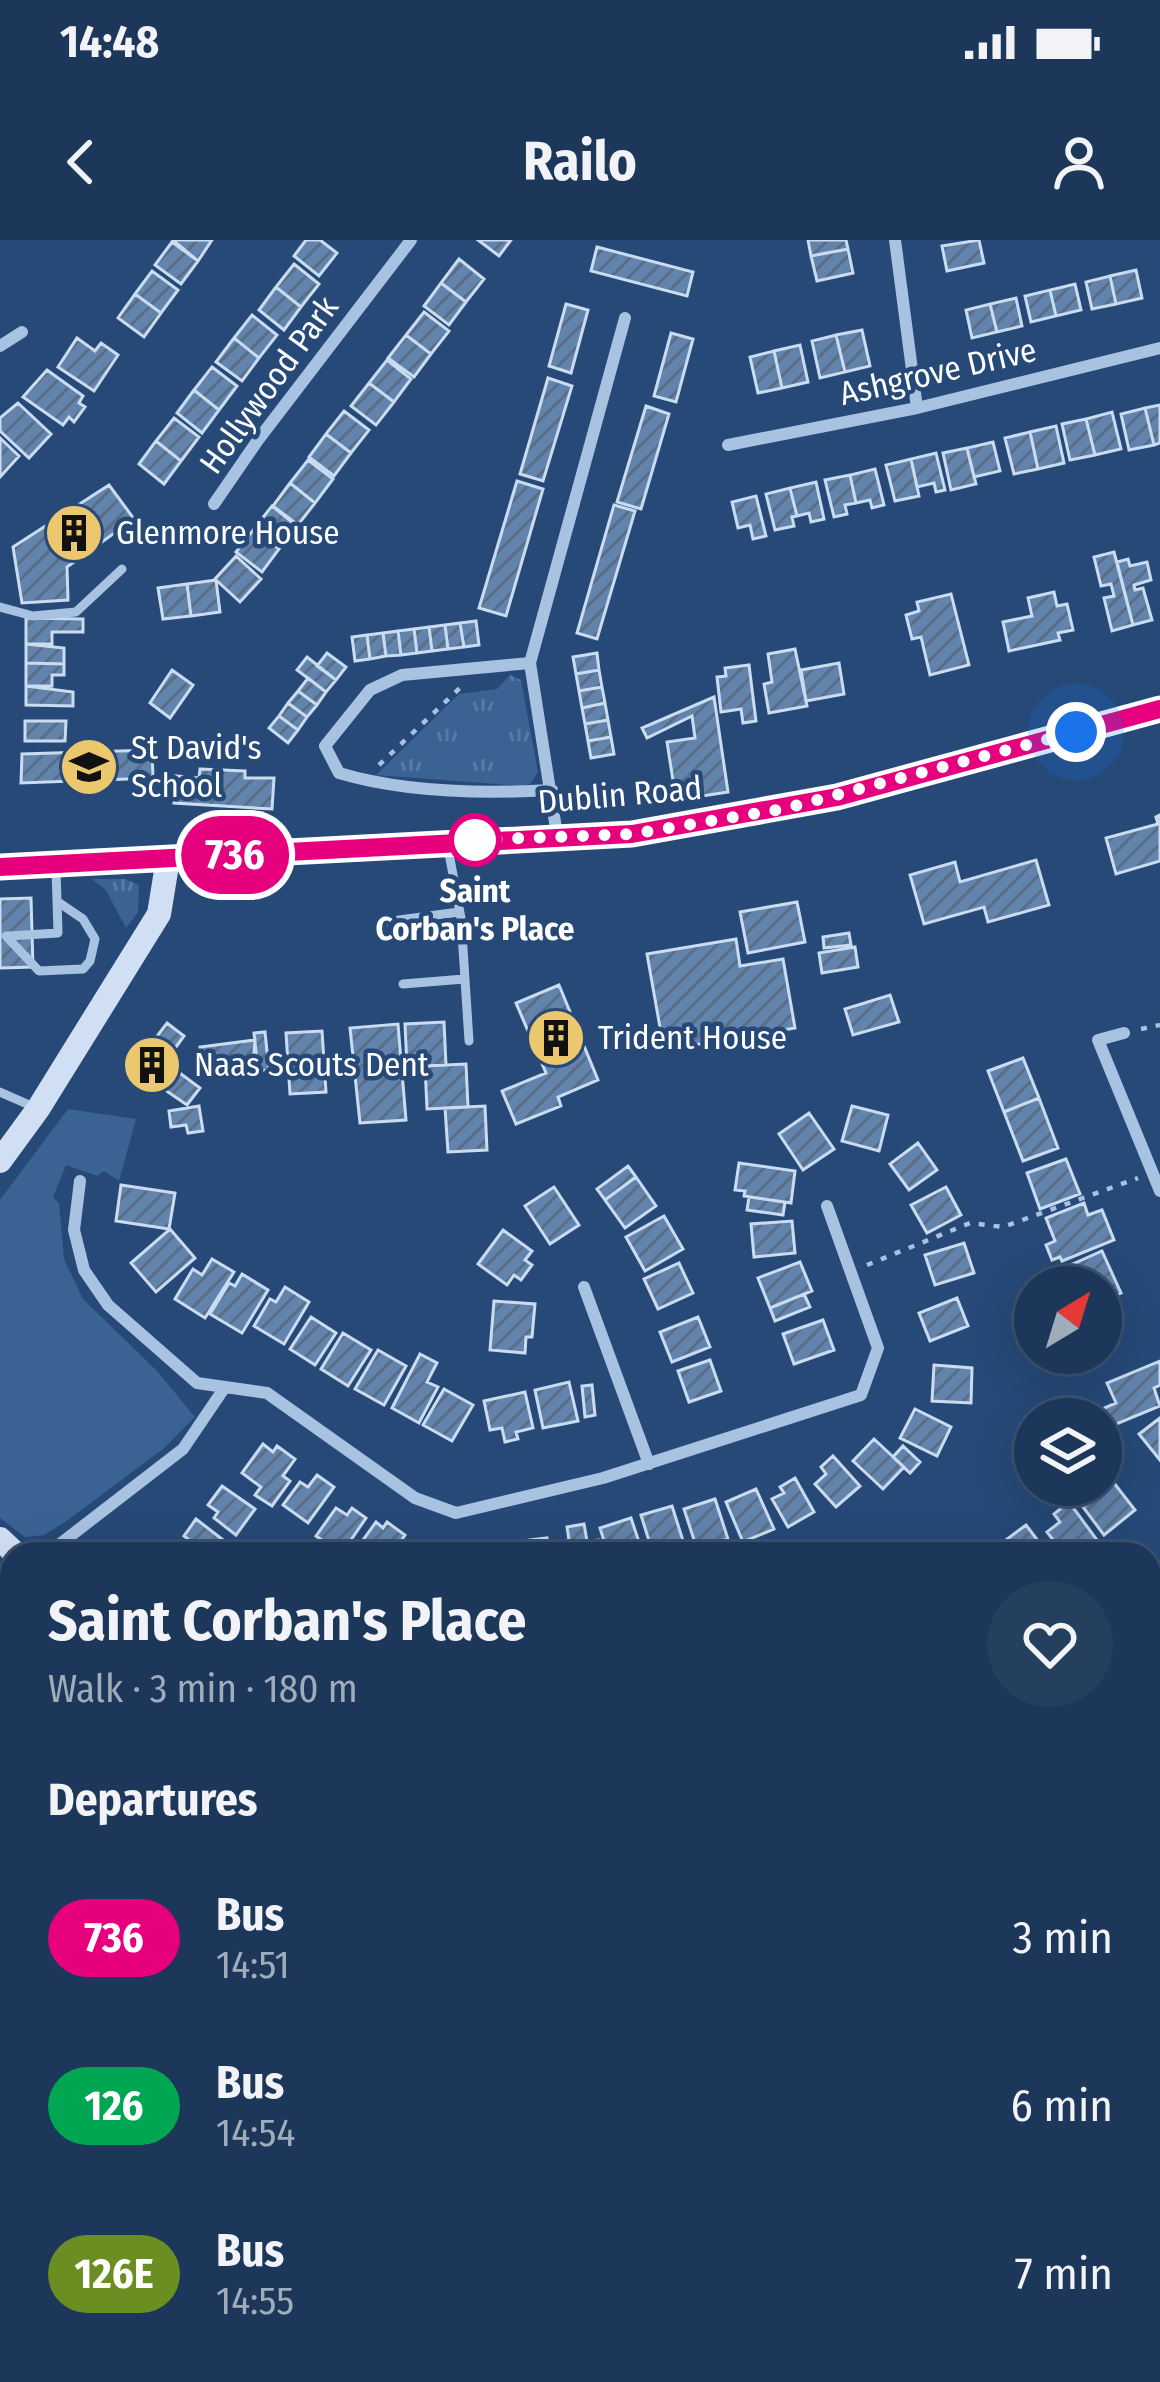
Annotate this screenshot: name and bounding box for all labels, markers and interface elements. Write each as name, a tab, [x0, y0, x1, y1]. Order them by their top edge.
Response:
text: 14:48	[60, 15, 159, 69]
icon: back	[48, 129, 114, 195]
icon: person	[1046, 129, 1112, 195]
text: Railo	[523, 130, 637, 194]
street label: Hollywood Park	[191, 288, 347, 482]
street label: Ashgrove Drive	[836, 330, 1040, 414]
building icon: Glenmore House	[43, 502, 105, 564]
place label: Glenmore House	[116, 513, 340, 553]
your location	[1046, 702, 1106, 762]
place label: St David's School	[131, 728, 262, 806]
school or university icon: St David's School	[58, 736, 120, 798]
street label: Dublin Road	[536, 768, 704, 822]
marker: Saint Corban's Place	[450, 815, 500, 865]
line badge: 736	[166, 816, 304, 894]
text: 736	[205, 830, 265, 880]
place label: Saint Corban's Place	[375, 871, 575, 949]
building icon: Trident House	[525, 1007, 587, 1069]
place label: Trident House	[598, 1018, 787, 1058]
building icon: Naas Scouts Dent	[121, 1034, 183, 1096]
place label: Naas Scouts Dent	[194, 1045, 429, 1085]
north arrow	[1014, 1266, 1122, 1374]
map controls	[1014, 1266, 1122, 1506]
button: layers	[1014, 1398, 1122, 1506]
button: heart	[987, 1581, 1113, 1707]
text: Saint Corban's Place	[48, 1587, 526, 1655]
text: Walk · 3 min · 180 m	[48, 1666, 358, 1712]
text: Departures	[48, 1773, 257, 1827]
text: Bus	[216, 1888, 284, 1942]
text: 3 min	[1012, 1911, 1113, 1965]
text: 736	[84, 1913, 144, 1963]
text: 14:51	[216, 1942, 290, 1988]
text: Bus	[216, 2056, 284, 2110]
text: 6 min	[1010, 2079, 1113, 2133]
text: 126	[84, 2081, 144, 2131]
text: 14:54	[216, 2110, 295, 2156]
text: Bus	[216, 2224, 284, 2278]
text: 7 min	[1015, 2247, 1113, 2301]
text: 126E	[74, 2249, 154, 2299]
text: 14:55	[216, 2278, 294, 2324]

